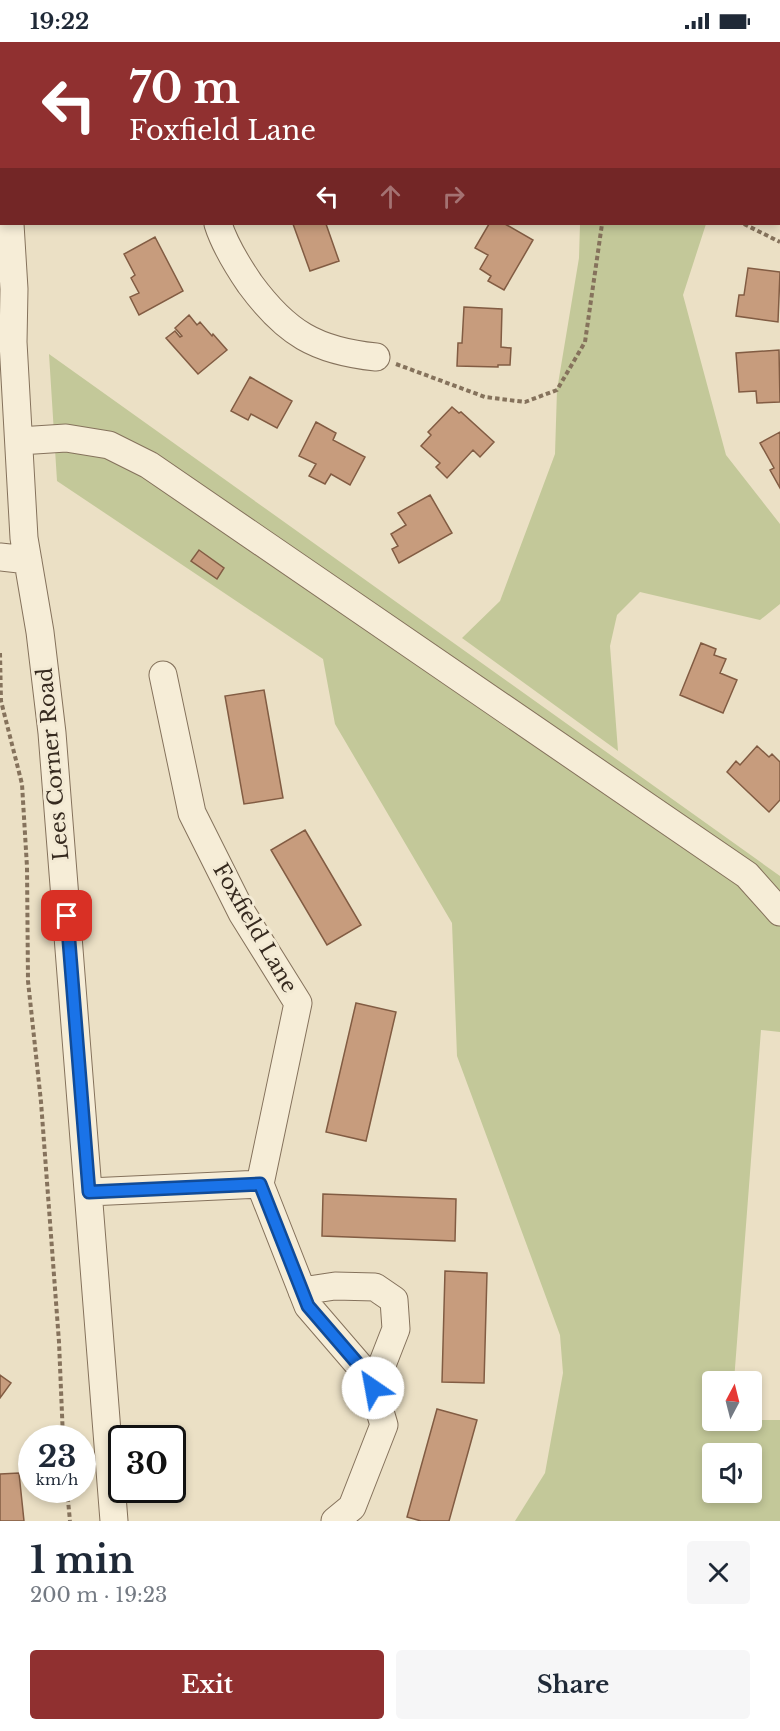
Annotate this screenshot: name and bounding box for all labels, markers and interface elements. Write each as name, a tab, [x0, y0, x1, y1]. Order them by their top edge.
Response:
text: 19:22	[30, 8, 89, 35]
text: 70 m	[129, 62, 240, 114]
icon: left	[30, 66, 108, 144]
text: Foxfield Lane	[129, 114, 316, 147]
icon: left	[311, 180, 344, 213]
icon: ahead	[374, 180, 407, 213]
icon: right	[437, 180, 470, 213]
street label: Lees Corner Road	[32, 667, 74, 861]
street label: Foxfield Lane	[207, 859, 303, 997]
pin	[41, 890, 92, 941]
icon: arrive	[50, 899, 83, 932]
position arrow	[341, 1356, 405, 1420]
north arrow	[702, 1371, 762, 1431]
map controls	[702, 1371, 762, 1503]
speed limit sign: 30	[108, 1425, 186, 1503]
text: 23	[38, 1438, 76, 1475]
button: sound	[702, 1443, 762, 1503]
text: km/h	[36, 1470, 78, 1489]
text: 1 min	[30, 1538, 134, 1583]
button: close	[687, 1541, 750, 1604]
text: 200 m · 19:23	[30, 1583, 167, 1607]
button: Exit	[30, 1650, 384, 1719]
button: Share	[396, 1650, 750, 1719]

